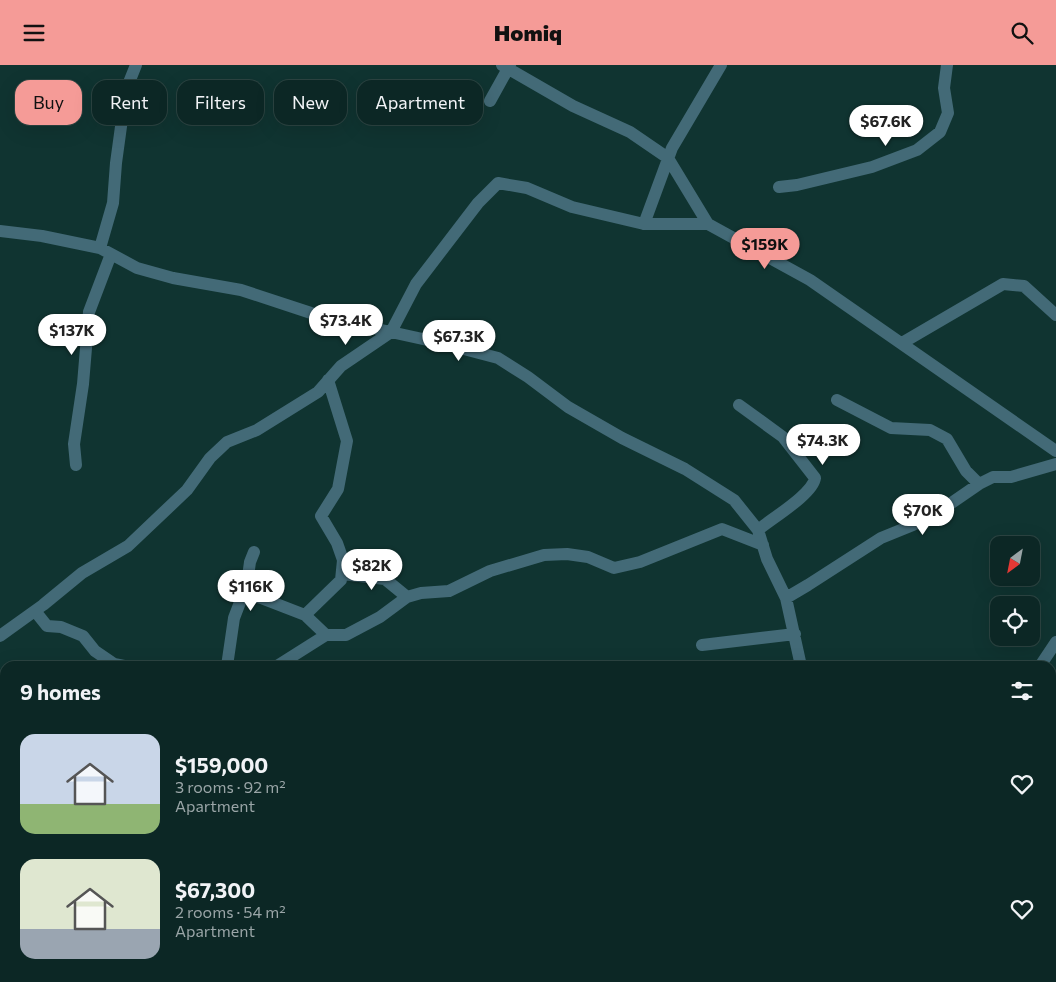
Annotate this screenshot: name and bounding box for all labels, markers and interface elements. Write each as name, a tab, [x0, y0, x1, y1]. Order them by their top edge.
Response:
icon: menu	[20, 19, 48, 47]
text: Homiq	[494, 19, 562, 46]
icon: search	[1008, 19, 1036, 47]
chip: Buy	[15, 80, 82, 125]
chip: Rent	[92, 80, 167, 125]
chip: Filters	[177, 80, 264, 125]
chip: New	[274, 80, 347, 125]
chip: Apartment	[357, 80, 483, 125]
pin: $67.6K	[845, 104, 927, 147]
text: $67.6K	[860, 111, 912, 130]
pin: $159K	[730, 227, 800, 270]
text: $159K	[742, 234, 788, 253]
pin: $73.4K	[305, 303, 387, 346]
text: $73.4K	[320, 310, 372, 329]
pin: $137K	[37, 313, 107, 356]
pin: $67.3K	[418, 319, 500, 362]
text: $137K	[49, 320, 95, 339]
text: $67.3K	[433, 326, 485, 345]
pin: $74.3K	[782, 423, 864, 466]
text: $74.3K	[797, 430, 849, 449]
pin: $70K	[893, 493, 953, 536]
text: $70K	[903, 500, 943, 519]
north arrow	[990, 536, 1040, 586]
map controls	[990, 536, 1040, 646]
pin: $82K	[342, 549, 402, 591]
text: $82K	[352, 555, 392, 574]
pin: $116K	[216, 569, 286, 612]
text: $116K	[229, 576, 273, 595]
button: locate	[990, 596, 1040, 646]
icon: filters	[1008, 677, 1036, 705]
text: 9 homes	[20, 679, 101, 704]
text: $159,000	[175, 752, 268, 777]
icon: home	[60, 754, 120, 814]
icon: heart	[1008, 770, 1036, 798]
text: 3 rooms · 92 m²	[175, 777, 286, 796]
text: Apartment	[175, 796, 255, 815]
text: $67,300	[175, 877, 255, 902]
icon: home	[60, 879, 120, 939]
icon: heart	[1008, 895, 1036, 923]
text: 2 rooms · 54 m²	[175, 902, 286, 921]
text: Apartment	[175, 921, 255, 940]

